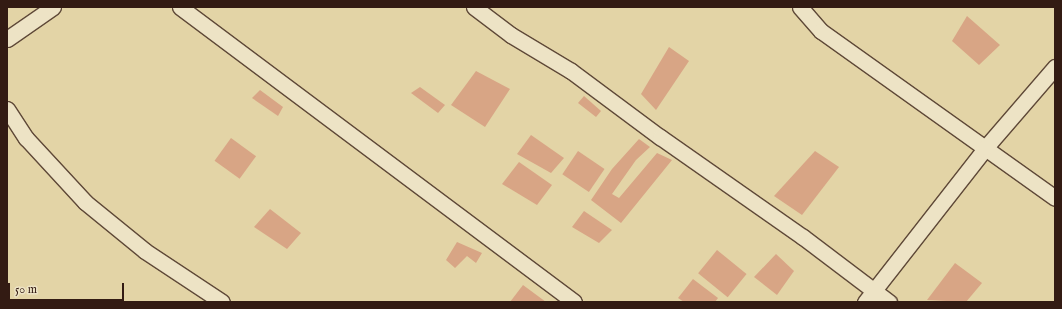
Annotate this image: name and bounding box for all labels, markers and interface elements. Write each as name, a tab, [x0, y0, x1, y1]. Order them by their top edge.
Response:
scale bar	[10, 275, 126, 301]
text: 50 m	[15, 282, 37, 297]

